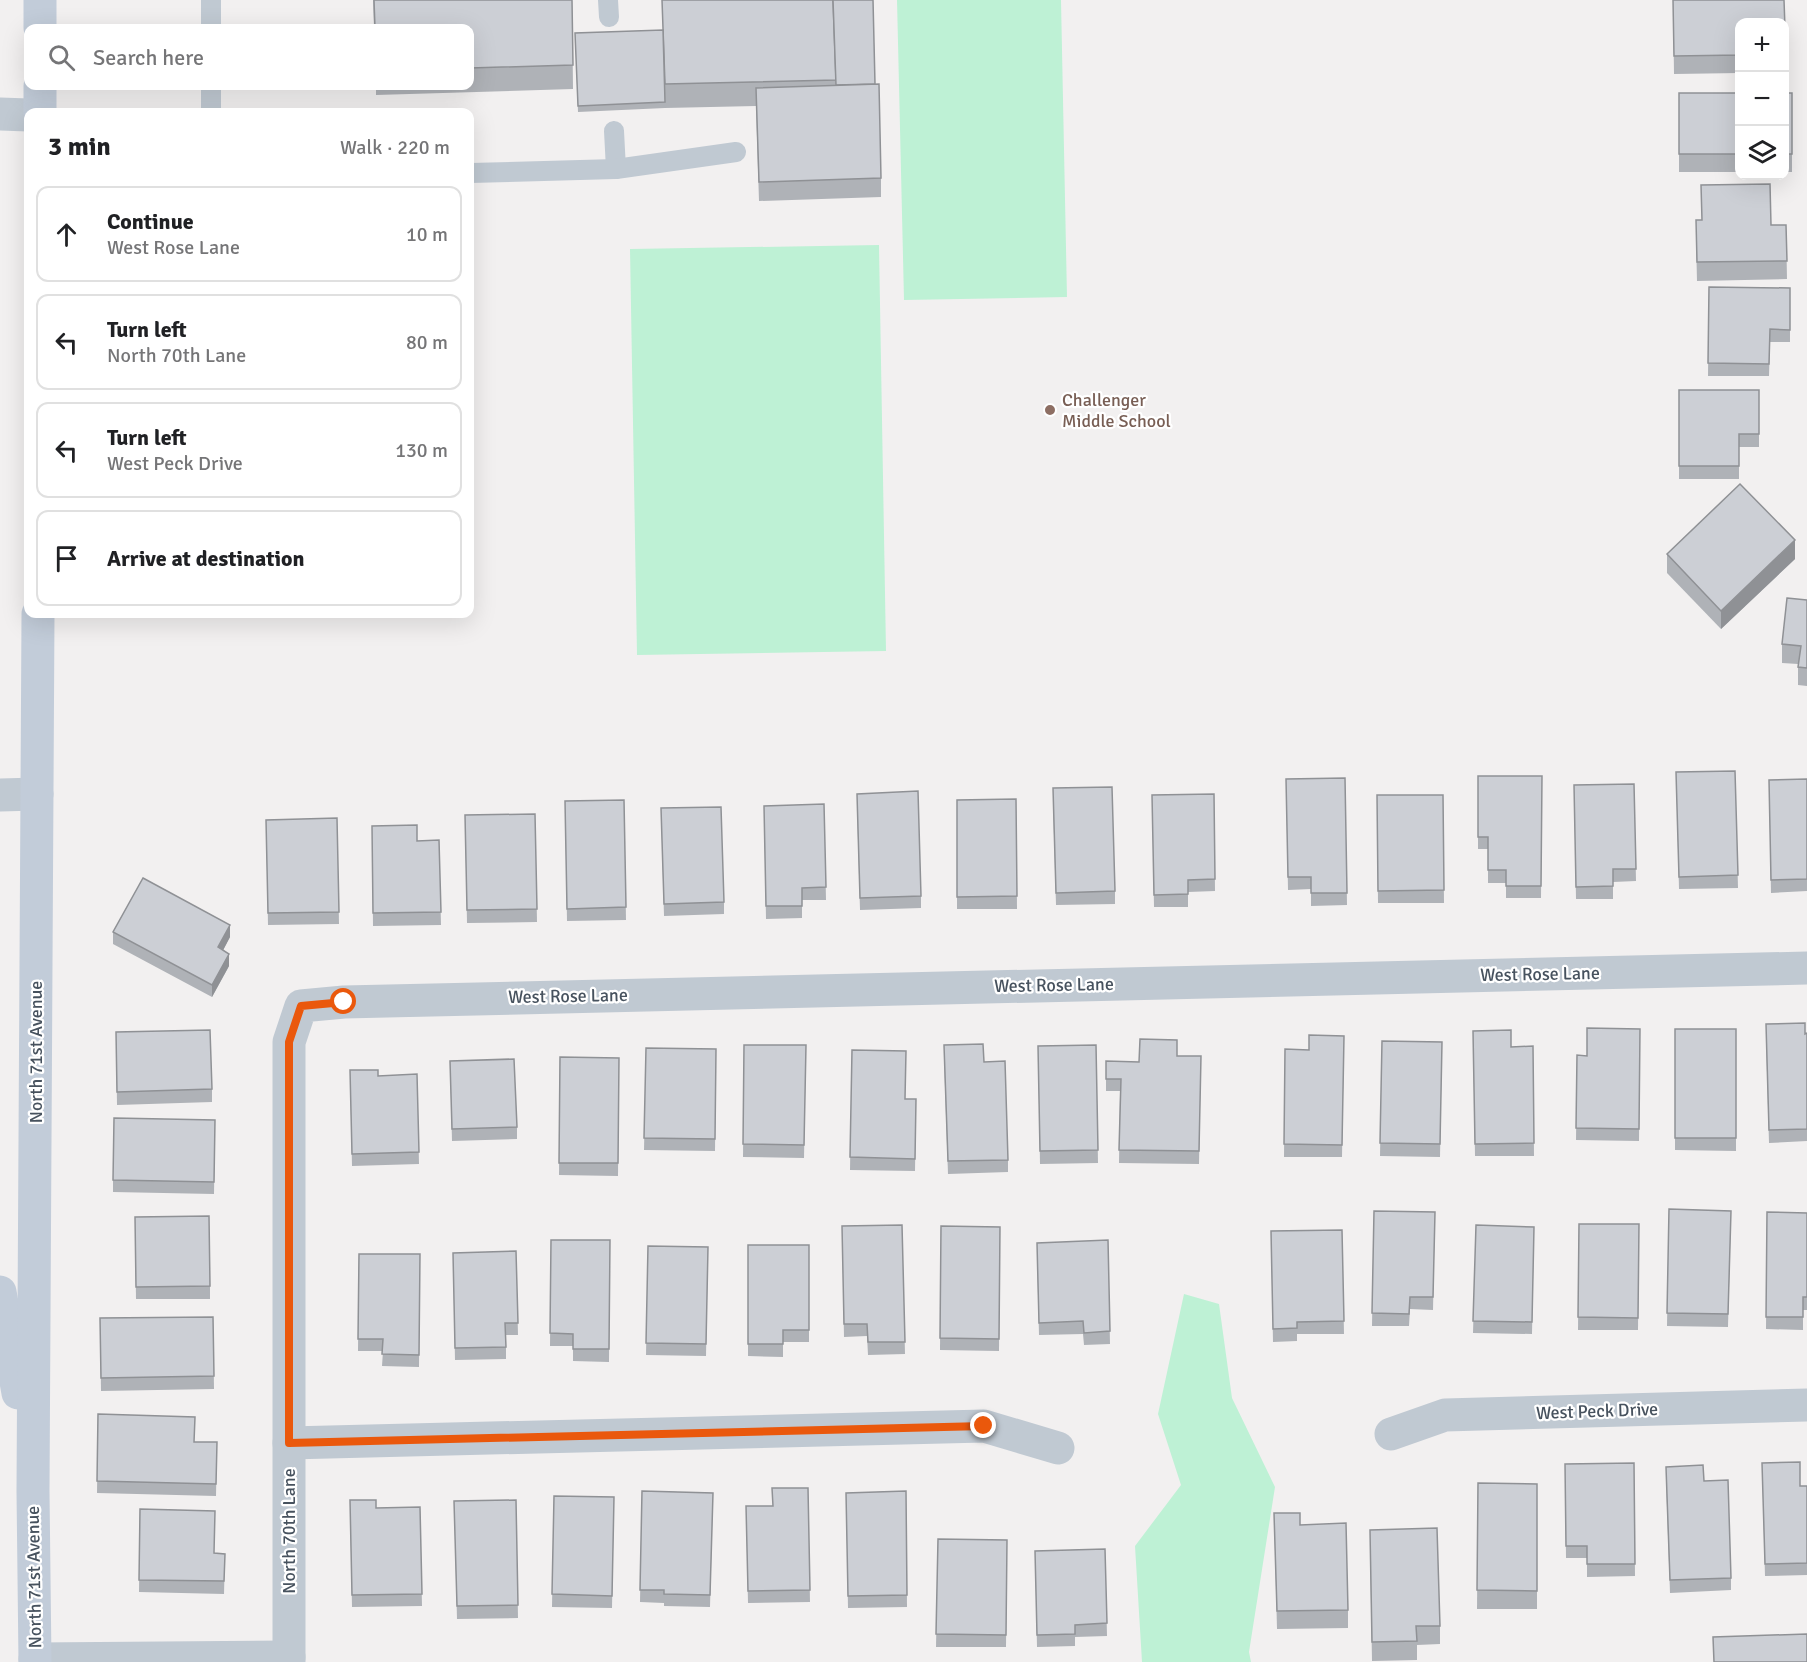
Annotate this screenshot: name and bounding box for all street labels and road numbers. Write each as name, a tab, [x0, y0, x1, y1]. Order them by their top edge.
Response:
street label: West Rose Lane	[1480, 962, 1600, 986]
street label: West Rose Lane	[994, 973, 1114, 997]
street label: North 71st Avenue	[25, 981, 47, 1123]
street label: West Rose Lane	[508, 984, 628, 1008]
street label: West Peck Drive	[1536, 1398, 1658, 1424]
street label: North 70th Lane	[278, 1468, 300, 1594]
street label: North 71st Avenue	[22, 1506, 46, 1648]

